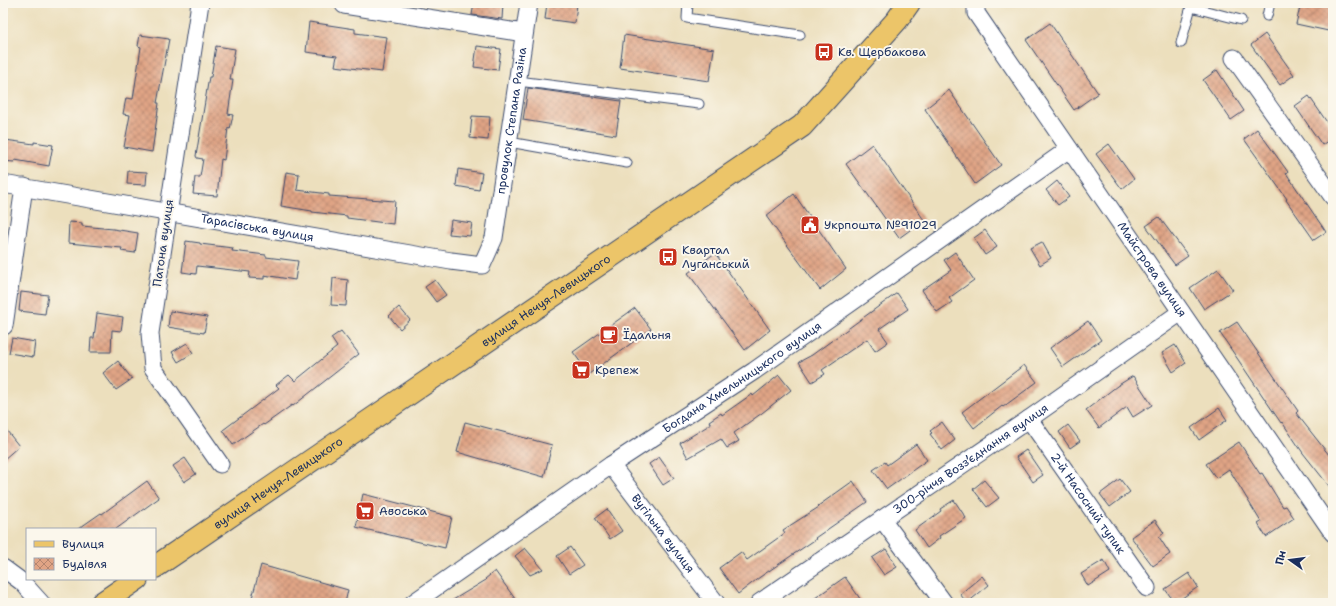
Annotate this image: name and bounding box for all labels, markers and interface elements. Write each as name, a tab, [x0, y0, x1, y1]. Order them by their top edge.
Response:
bus stop icon: Кв. Щербакова	[813, 41, 835, 63]
place label: Кв. Щербакова	[838, 44, 926, 60]
street label: провулок Степана Разіна	[493, 46, 530, 195]
street label: Патона вулиця	[149, 198, 177, 288]
street label: Тарасівська вулиця	[200, 210, 315, 245]
public building icon: Укрпошта №91029	[799, 214, 821, 236]
place label: Укрпошта №91029	[824, 217, 937, 233]
street label: Майстрова вулиця	[1114, 218, 1190, 320]
place label: Квартал Луганський	[682, 242, 750, 272]
bus stop icon: Квартал Луганський	[657, 246, 679, 268]
street label: вулиця Нечуя-Левицького	[478, 251, 614, 350]
street label: Богдана Хмельницького вулиця	[660, 318, 825, 437]
cafe icon: Їдальня	[598, 324, 620, 346]
place label: Їдальня	[623, 327, 671, 343]
supermarket icon: Крепеж	[570, 359, 592, 381]
place label: Крепеж	[595, 362, 638, 378]
street label: 300-річчя Возз’єднання вулиця	[890, 400, 1052, 518]
street label: вулиця Нечуя-Левицького	[210, 433, 346, 533]
street label: 2-й Насосний тупик	[1047, 450, 1129, 558]
street label: Вугільна вулиця	[628, 491, 698, 576]
supermarket icon: Авоська	[354, 500, 376, 522]
place label: Авоська	[379, 503, 428, 519]
legend	[26, 528, 156, 580]
text: Вулиця	[62, 536, 104, 552]
north arrow	[1270, 540, 1310, 580]
text: Пн	[1272, 549, 1290, 567]
text: Будівля	[62, 556, 107, 572]

